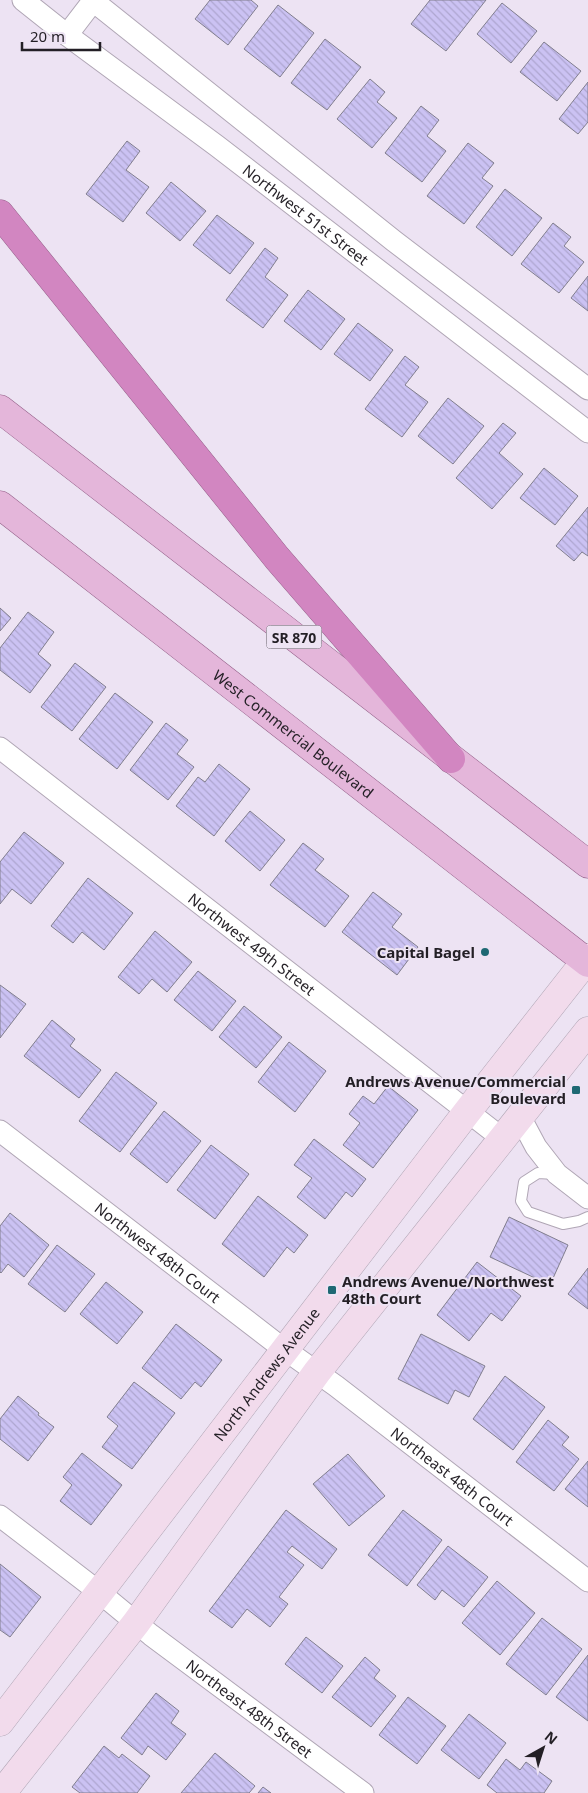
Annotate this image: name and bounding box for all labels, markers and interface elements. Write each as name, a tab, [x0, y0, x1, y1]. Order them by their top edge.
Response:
scale bar	[22, 20, 100, 52]
text: 20 m	[30, 26, 65, 46]
street label: Northwest 51st Street	[239, 160, 373, 270]
road number: SR 870	[266, 626, 322, 649]
street label: West Commercial Boulevard	[209, 665, 378, 802]
street label: Northwest 49th Street	[184, 888, 320, 1000]
place label: Capital Bagel	[377, 942, 475, 962]
marker: Capital Bagel	[479, 946, 491, 958]
place label: Andrews Avenue/Commercial Boulevard	[345, 1071, 566, 1108]
marker: Andrews Avenue/Commercial Boulevard	[570, 1084, 582, 1096]
street label: Northwest 48th Court	[91, 1198, 225, 1307]
place label: Andrews Avenue/Northwest 48th Court	[342, 1271, 554, 1308]
marker: Andrews Avenue/Northwest 48th Court	[326, 1284, 338, 1296]
street label: North Andrews Avenue	[209, 1303, 324, 1445]
street label: Northeast 48th Court	[387, 1422, 518, 1530]
street label: Northeast 48th Street	[182, 1655, 317, 1762]
north arrow	[518, 1723, 568, 1773]
text: N	[541, 1727, 562, 1748]

